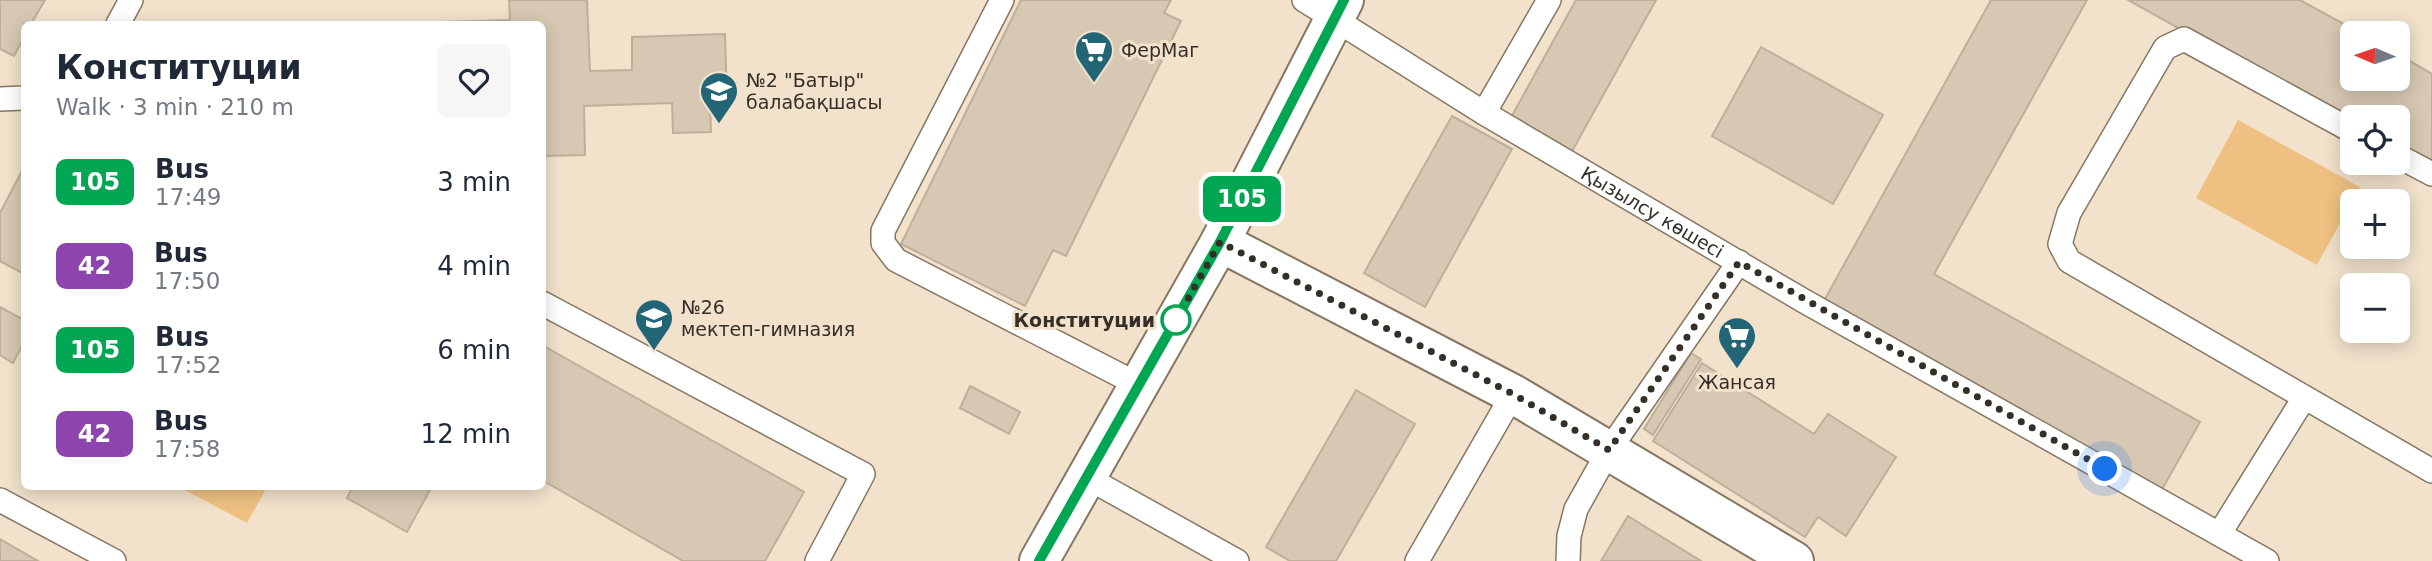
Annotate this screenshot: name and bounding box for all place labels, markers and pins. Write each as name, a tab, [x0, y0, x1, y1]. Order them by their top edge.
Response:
supermarket icon: ФерМаг	[1073, 29, 1115, 84]
place label: ФерМаг	[1121, 39, 1199, 61]
place label: №2 "Батыр" балабақшасы	[746, 69, 882, 113]
school or university icon: №2 "Батыр" балабақшасы	[698, 70, 740, 125]
place label: №26 мектеп-гимназия	[681, 296, 855, 340]
school or university icon: №26 мектеп-гимназия	[633, 297, 675, 352]
marker: Конституции	[1161, 305, 1191, 335]
place label: Конституции	[1014, 309, 1155, 331]
supermarket icon: Жансая	[1716, 315, 1758, 370]
place label: Жансая	[1698, 371, 1776, 393]

